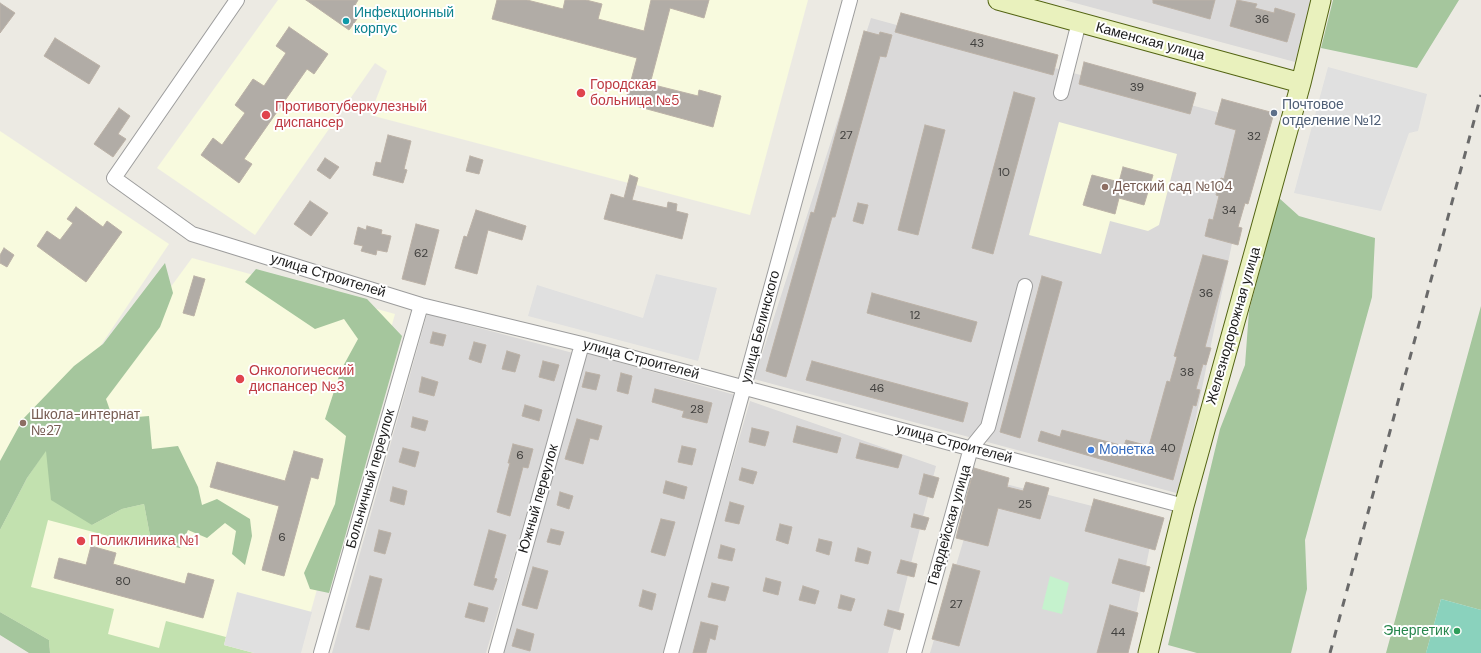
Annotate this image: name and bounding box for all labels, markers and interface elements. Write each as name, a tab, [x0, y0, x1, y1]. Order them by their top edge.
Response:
place label: Инфекционный корпус	[354, 5, 454, 38]
house number: 36	[1255, 13, 1269, 27]
marker: Инфекционный корпус	[341, 16, 351, 26]
street label: Каменская улица	[1094, 19, 1206, 65]
house number: 43	[970, 37, 984, 51]
place label: Городская больница №5	[590, 77, 680, 110]
house number: 39	[1130, 81, 1144, 95]
marker: Городская больница №5	[575, 87, 587, 99]
place label: Почтовое отделение №12	[1282, 97, 1381, 130]
place label: Противотуберкулезный диспансер	[275, 99, 427, 132]
marker: Почтовое отделение №12	[1269, 108, 1279, 118]
marker: Противотуберкулезный диспансер	[260, 109, 272, 121]
house number: 27	[839, 129, 853, 143]
house number: 32	[1247, 130, 1261, 144]
house number: 10	[998, 166, 1010, 180]
place label: Детский сад №104	[1113, 179, 1233, 195]
marker: Детский сад №104	[1100, 182, 1110, 192]
house number: 34	[1222, 204, 1236, 218]
street label: Железнодорожная улица	[1203, 245, 1265, 407]
house number: 62	[414, 247, 428, 261]
street label: улица Строителей	[268, 251, 388, 301]
street label: улица Белинского	[738, 269, 784, 385]
house number: 36	[1199, 287, 1213, 301]
house number: 12	[910, 309, 920, 323]
street label: улица Строителей	[581, 336, 701, 384]
place label: Онкологический диспансер №3	[249, 363, 354, 396]
house number: 38	[1180, 366, 1194, 380]
marker: Онкологический диспансер №3	[234, 373, 246, 385]
house number: 46	[870, 382, 884, 396]
house number: 28	[690, 403, 704, 417]
place label: Школа-интернат №27	[31, 407, 140, 440]
street label: Больничный переулок	[343, 407, 399, 551]
marker: Школа-интернат №27	[18, 418, 28, 428]
street label: улица Строителей	[894, 420, 1014, 468]
place label: Монетка	[1099, 442, 1154, 458]
house number: 40	[1160, 442, 1176, 456]
street label: Южный переулок	[515, 443, 563, 555]
marker: Монетка	[1086, 445, 1096, 455]
house number: 6	[516, 449, 524, 463]
street label: Гвардейская улица	[925, 463, 975, 587]
house number: 25	[1018, 498, 1032, 512]
house number: 6	[278, 531, 286, 545]
place label: Поликлиника №1	[90, 533, 199, 549]
marker: Поликлиника №1	[75, 535, 87, 547]
house number: 80	[115, 575, 131, 589]
house number: 27	[949, 598, 963, 612]
place label: Энергетик	[1383, 623, 1449, 639]
house number: 44	[1111, 626, 1125, 640]
marker: Энергетик	[1452, 626, 1462, 636]

